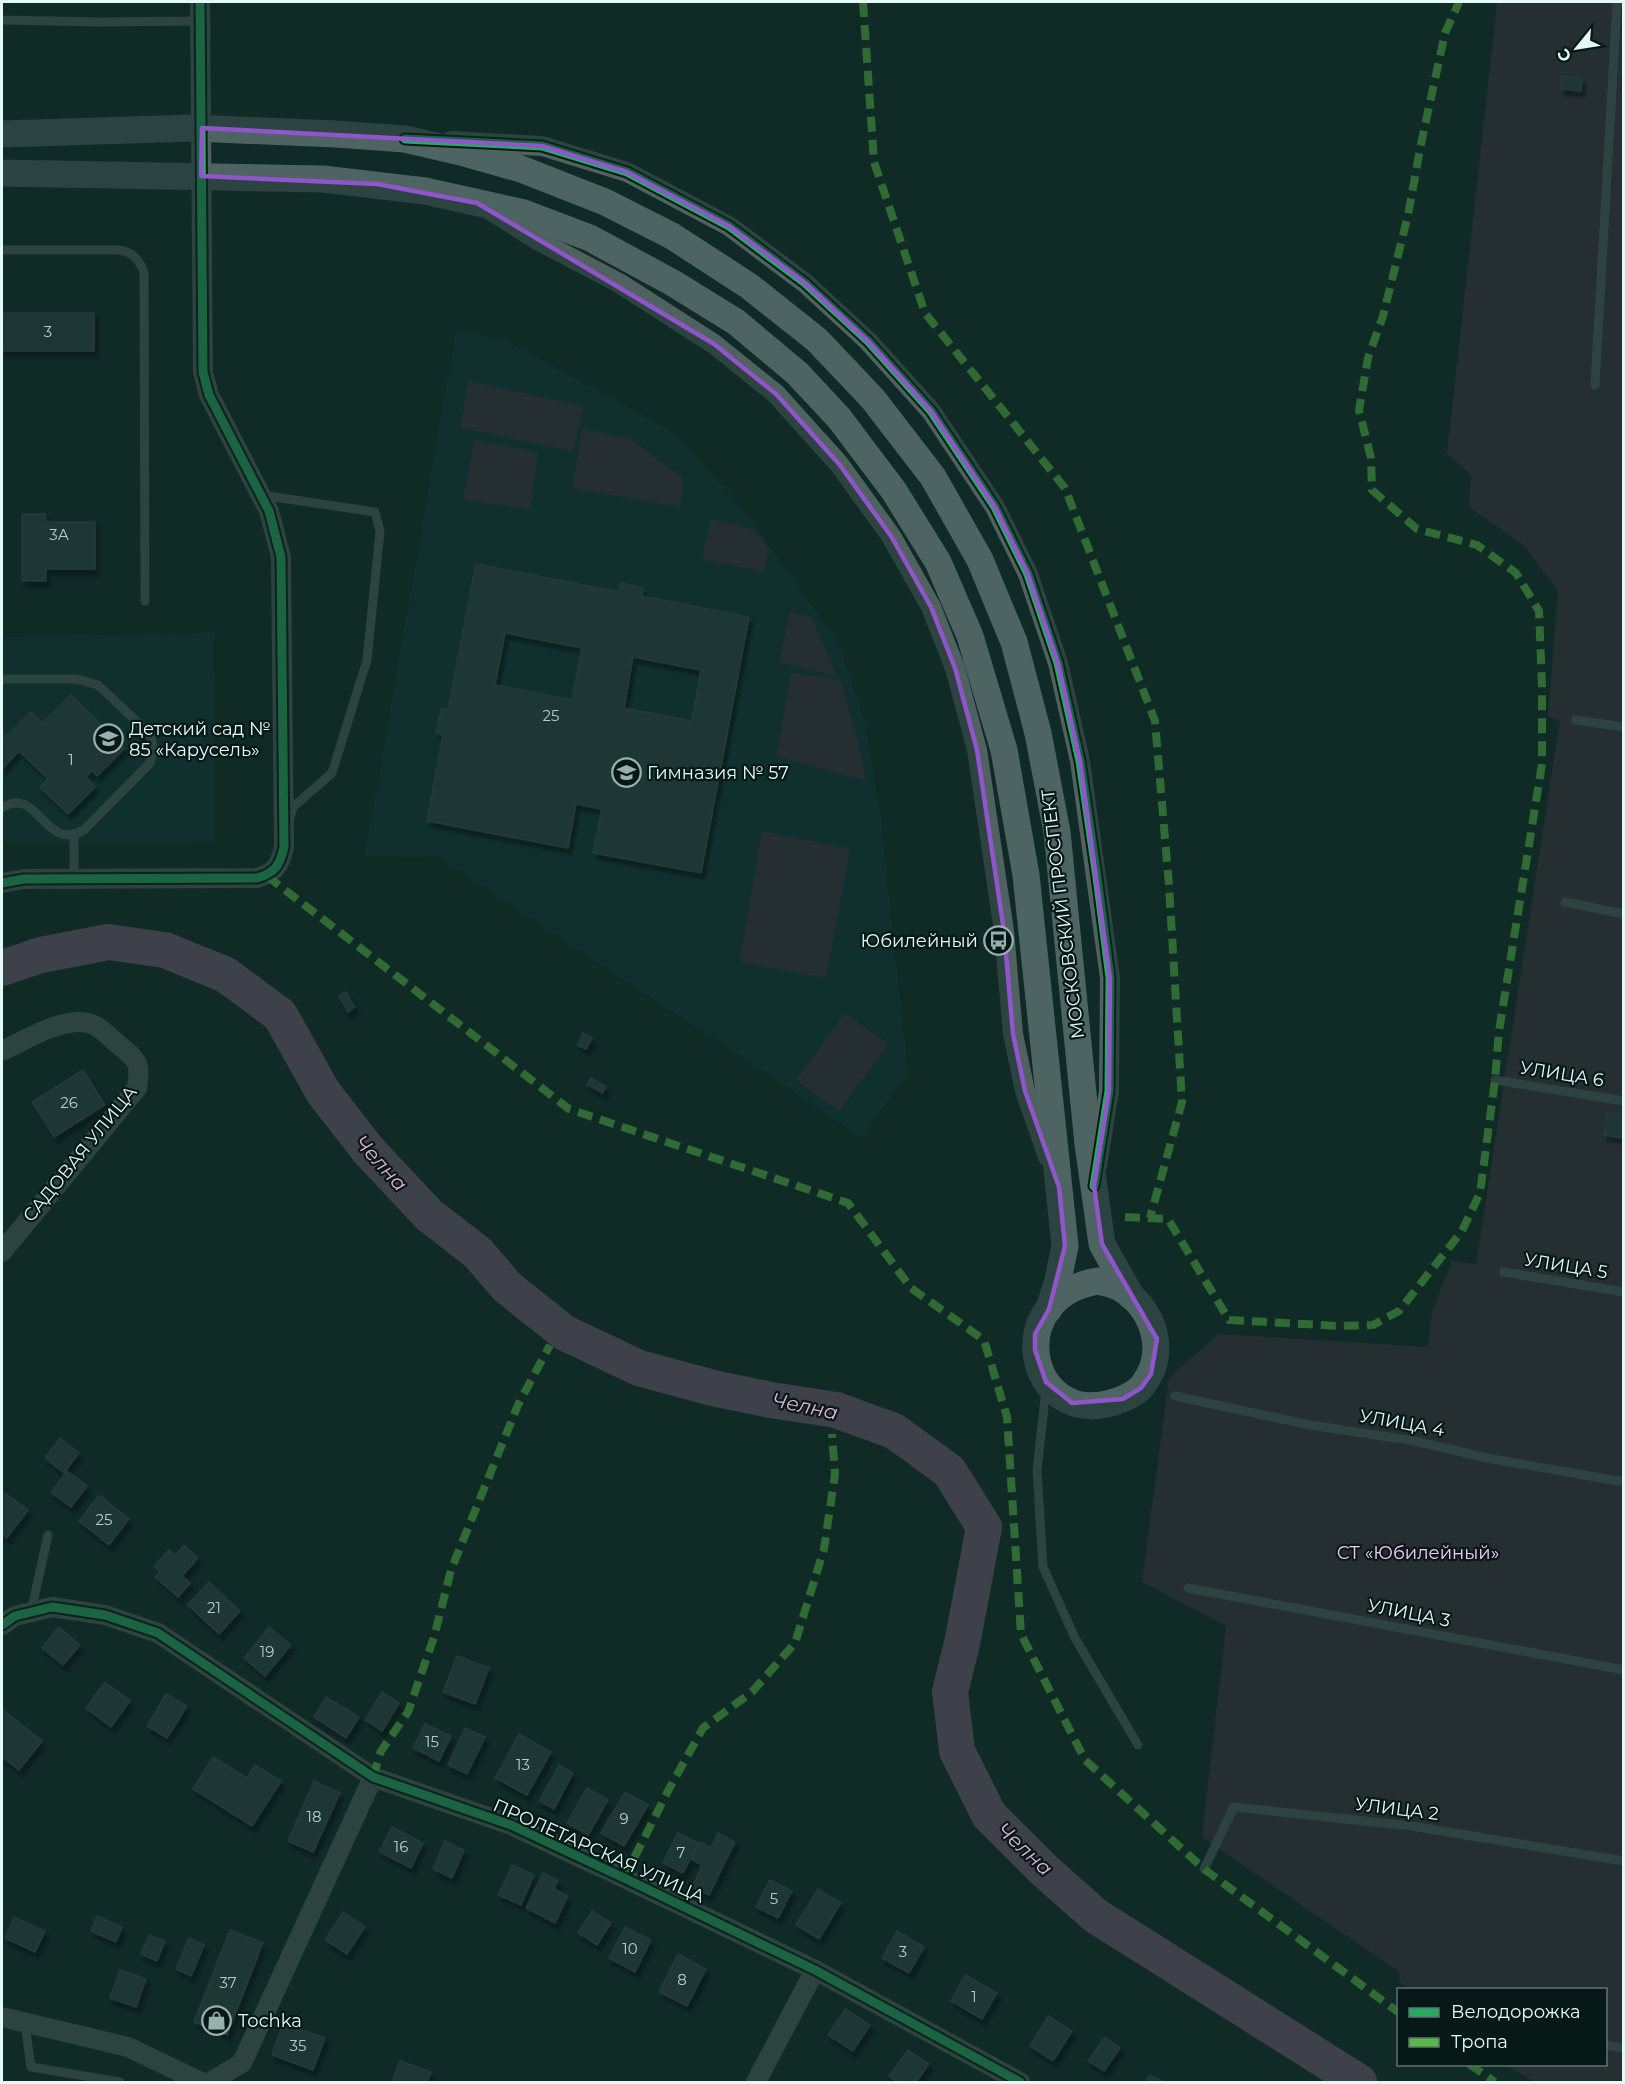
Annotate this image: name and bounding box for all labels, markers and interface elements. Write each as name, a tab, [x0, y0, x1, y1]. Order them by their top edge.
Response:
north arrow	[1547, 18, 1607, 78]
text: С	[1553, 45, 1576, 65]
house number: 3	[44, 322, 52, 341]
house number: 3А	[49, 525, 69, 544]
house number: 25	[542, 706, 560, 725]
place label: Детский сад № 85 «Карусель»	[129, 718, 271, 761]
school or university icon: Детский сад № 85 «Карусель»	[92, 723, 124, 755]
house number: 1	[68, 750, 74, 769]
school or university icon: Гимназия № 57	[610, 757, 642, 789]
place label: Гимназия № 57	[647, 762, 789, 784]
street label: МОСКОВСКИЙ ПРОСПЕКТ	[1037, 788, 1089, 1040]
bus stop icon: Юбилейный	[983, 925, 1015, 957]
place label: Юбилейный	[861, 930, 978, 952]
street label: УЛИЦА 6	[1518, 1057, 1606, 1091]
street label: САДОВАЯ УЛИЦА	[18, 1081, 142, 1227]
house number: 26	[60, 1093, 78, 1112]
water label: Челна	[350, 1130, 412, 1196]
street label: УЛИЦА 5	[1523, 1249, 1609, 1283]
water label: Челна	[770, 1387, 840, 1425]
street label: УЛИЦА 4	[1358, 1405, 1446, 1441]
house number: 25	[95, 1510, 113, 1529]
park label: СТ «Юбилейный»	[1337, 1542, 1499, 1564]
street label: УЛИЦА 3	[1366, 1594, 1452, 1632]
house number: 21	[207, 1598, 221, 1617]
house number: 19	[260, 1642, 274, 1661]
house number: 15	[425, 1732, 439, 1751]
house number: 13	[516, 1755, 530, 1774]
street label: УЛИЦА 2	[1354, 1793, 1440, 1825]
street label: ПРОЛЕТАРСКАЯ УЛИЦА	[490, 1794, 709, 1908]
house number: 18	[307, 1807, 322, 1826]
house number: 9	[619, 1809, 629, 1828]
water label: Челна	[992, 1817, 1058, 1881]
house number: 16	[394, 1837, 408, 1856]
house number: 7	[677, 1843, 686, 1862]
house number: 5	[770, 1889, 778, 1908]
house number: 10	[622, 1939, 638, 1958]
house number: 3	[899, 1942, 907, 1961]
house number: 8	[677, 1970, 687, 1989]
house number: 37	[219, 1973, 237, 1992]
house number: 1	[971, 1987, 977, 2006]
legend	[1397, 1988, 1607, 2066]
text: Велодорожка	[1451, 2001, 1580, 2023]
shop icon: Tochka	[201, 2005, 233, 2037]
place label: Tochka	[238, 2010, 302, 2032]
text: Тропа	[1451, 2031, 1508, 2053]
house number: 35	[290, 2036, 306, 2055]

